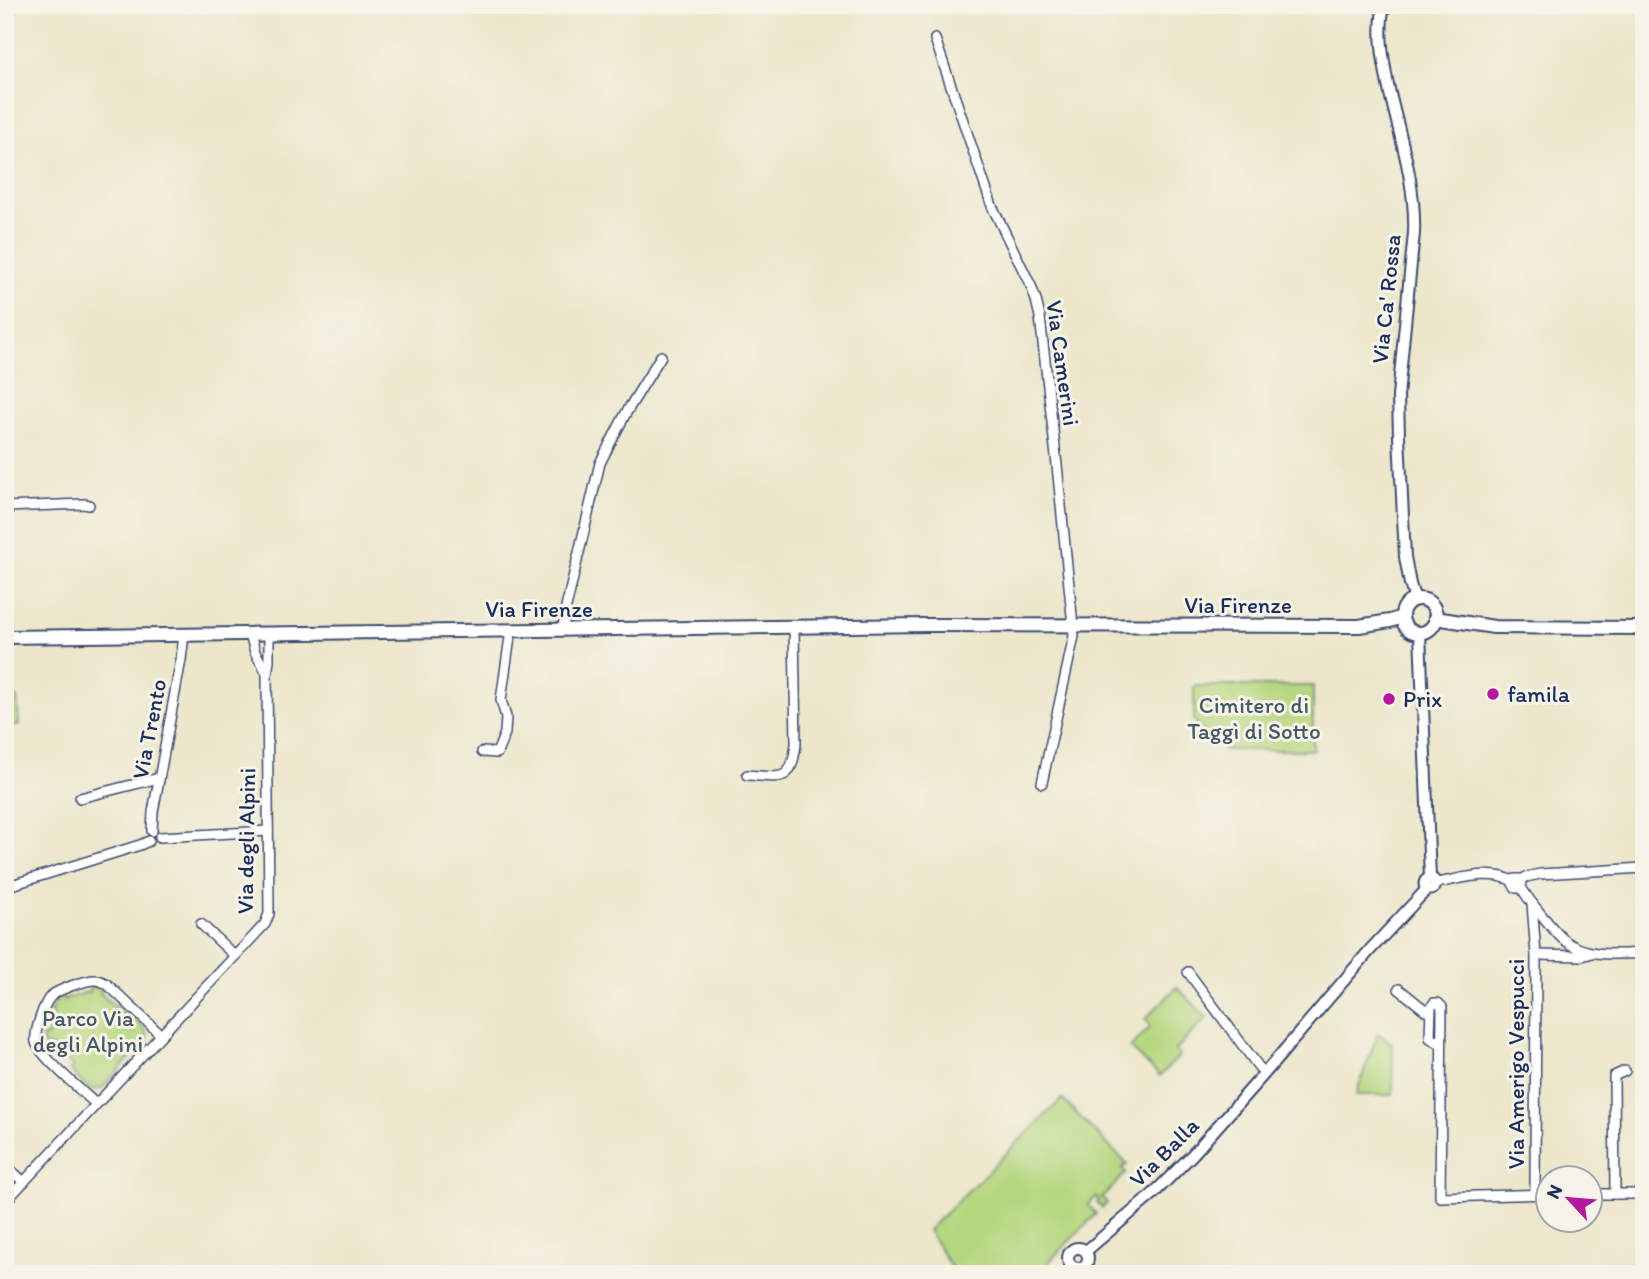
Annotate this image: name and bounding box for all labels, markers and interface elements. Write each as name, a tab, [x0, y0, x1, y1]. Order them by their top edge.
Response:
street label: Via Ca' Rossa	[1365, 233, 1407, 365]
street label: Via Camerini	[1040, 298, 1086, 428]
street label: Via Firenze	[1184, 591, 1292, 619]
street label: Via Firenze	[485, 595, 593, 623]
street label: Via Trento	[126, 676, 172, 782]
place label: famila	[1507, 680, 1570, 708]
place label: Prix	[1403, 685, 1442, 713]
marker: famila	[1485, 686, 1501, 702]
park label: Cimitero di Taggì di Sotto	[1187, 691, 1321, 745]
marker: Prix	[1381, 691, 1397, 707]
street label: Via degli Alpini	[231, 768, 261, 914]
street label: Via Amerigo Vespucci	[1502, 959, 1530, 1169]
park label: Parco Via degli Alpini	[33, 1004, 143, 1058]
street label: Via Balla	[1123, 1111, 1205, 1193]
north arrow	[1534, 1164, 1604, 1234]
text: N	[1541, 1181, 1567, 1203]

